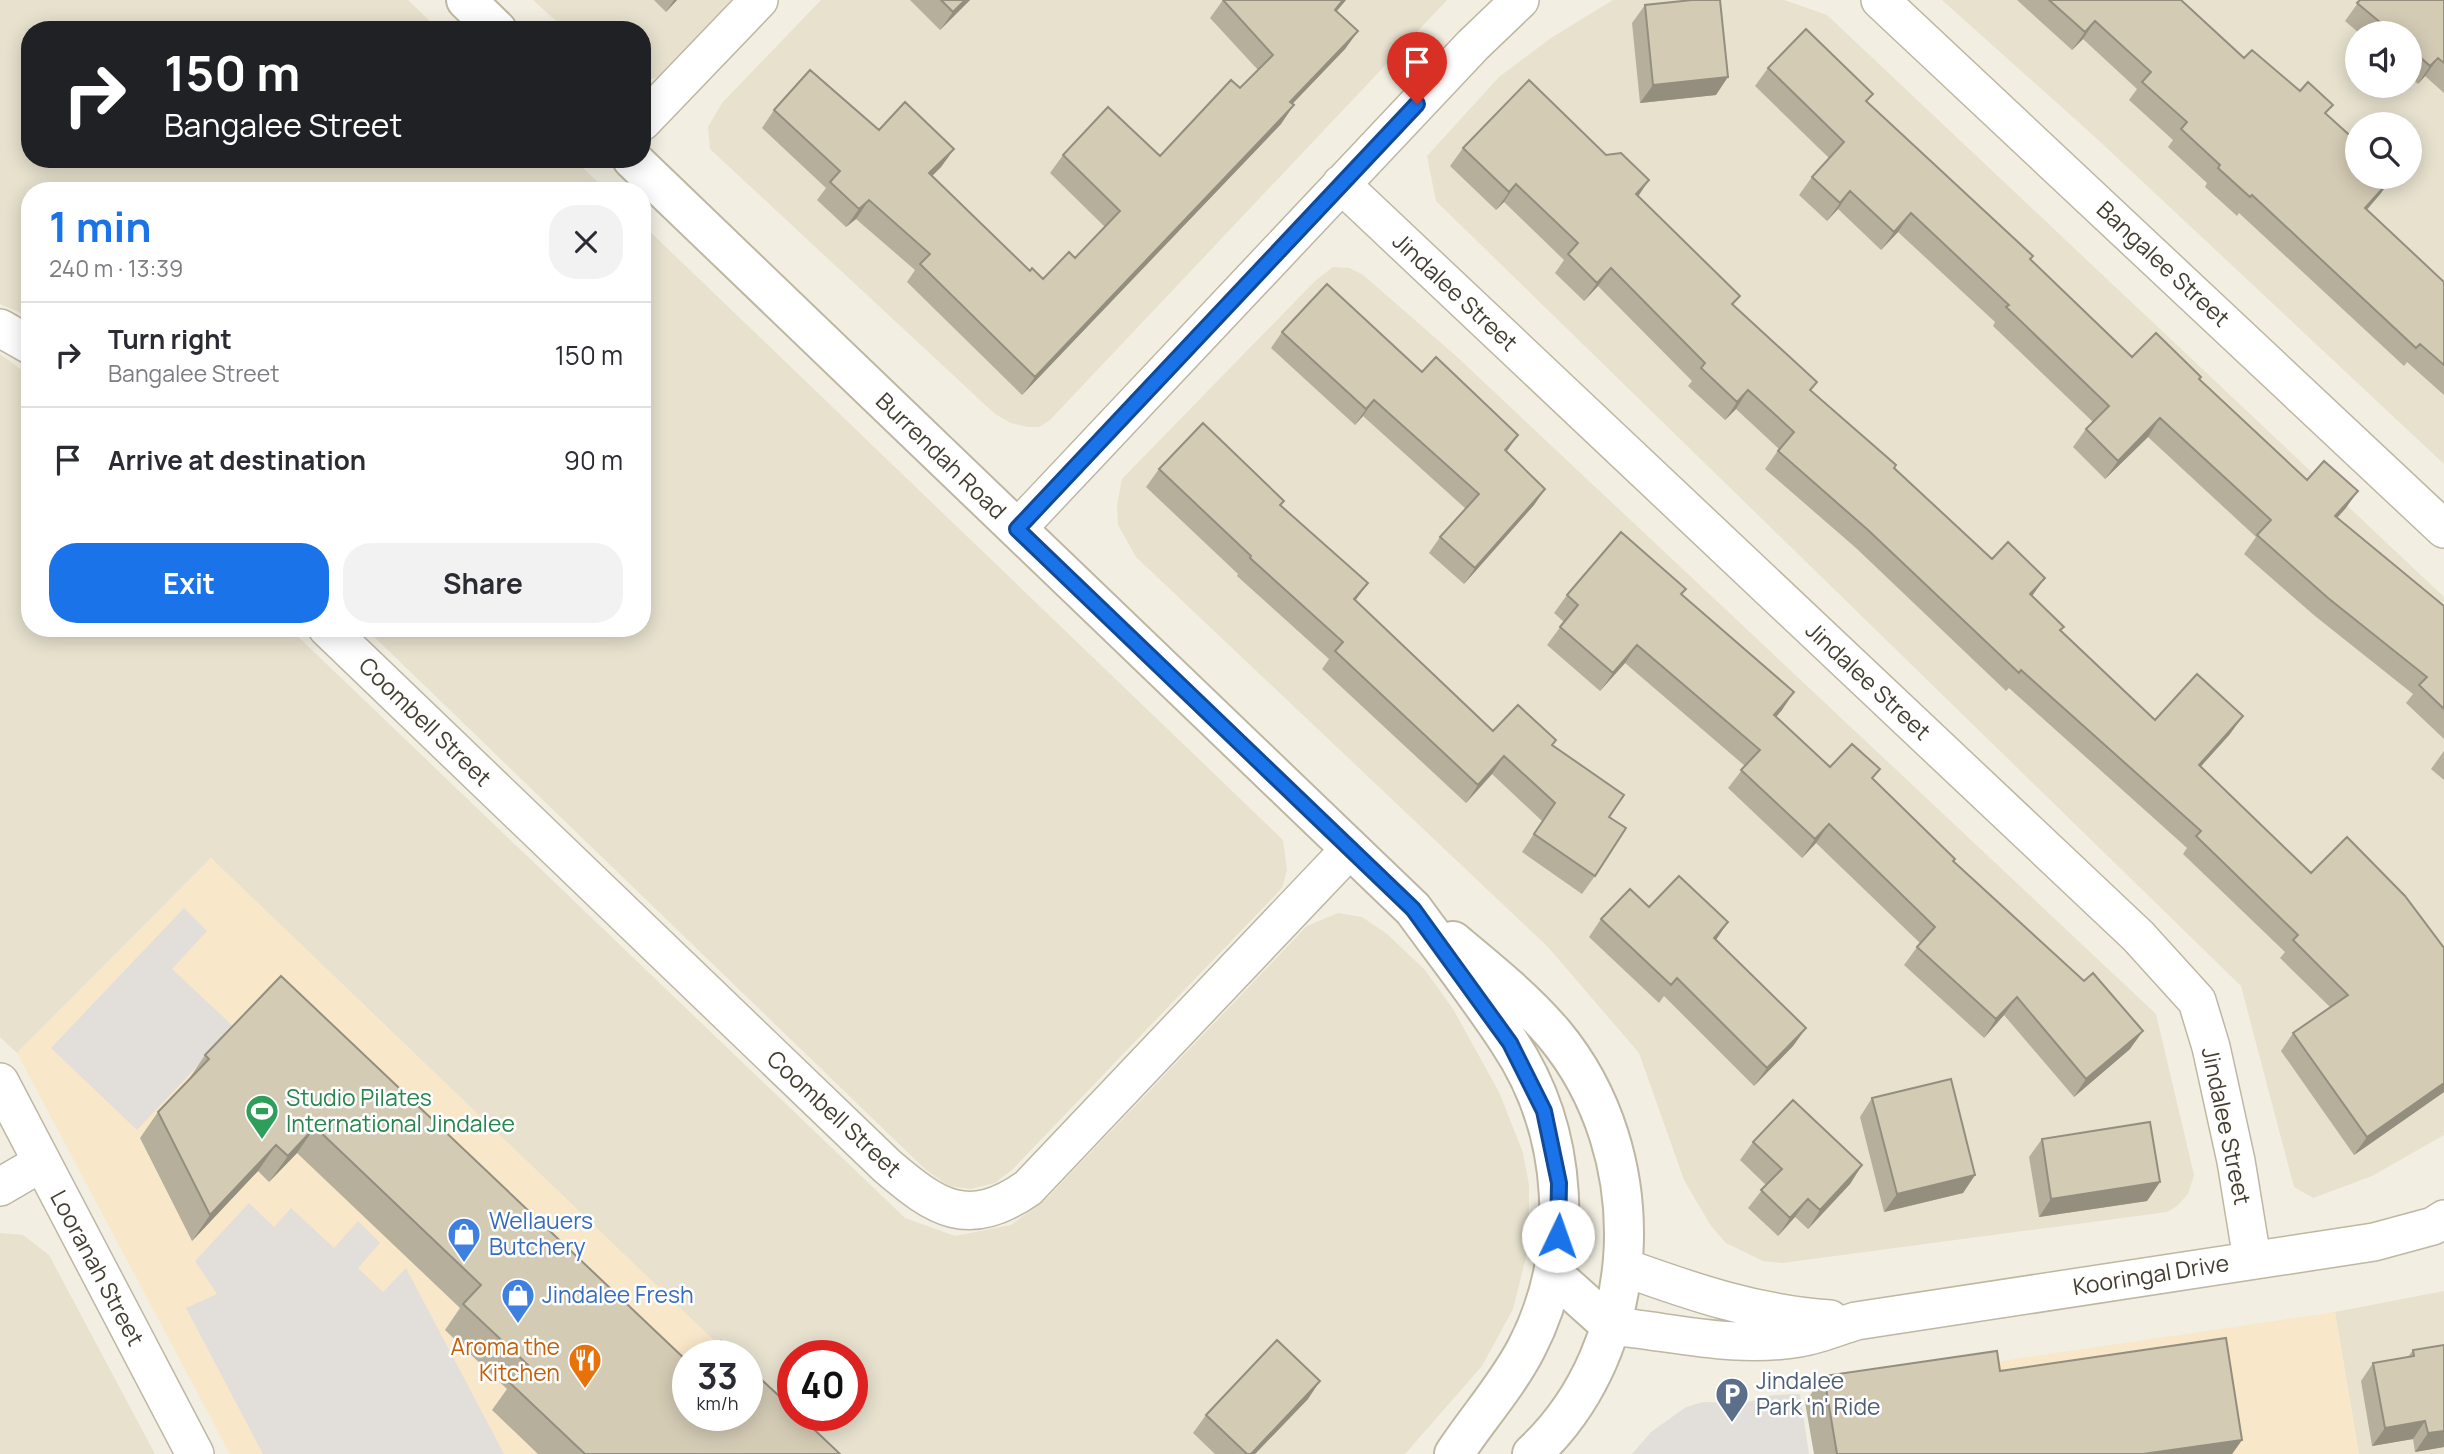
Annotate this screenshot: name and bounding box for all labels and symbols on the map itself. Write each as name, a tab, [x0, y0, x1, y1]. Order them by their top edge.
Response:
pin	[1387, 32, 1447, 104]
street label: Bangalee Street	[2090, 193, 2237, 333]
street label: Jindalee Street	[1386, 225, 1525, 358]
street label: Burrendah Road	[869, 385, 1014, 526]
street label: Jindalee Street	[1799, 614, 1938, 747]
street label: Coombell Street	[352, 650, 499, 793]
street label: Coombell Street	[760, 1043, 909, 1184]
street label: Jindalee Street	[2195, 1044, 2259, 1208]
place label: Studio Pilates International Jindalee	[286, 1081, 515, 1139]
sports icon: Studio Pilates International Jindalee	[243, 1092, 281, 1141]
street label: Looranah Street	[43, 1184, 152, 1351]
position arrow	[1521, 1199, 1595, 1273]
place label: Wellauers Butchery	[489, 1204, 593, 1262]
shop icon: Wellauers Butchery	[445, 1215, 483, 1264]
street label: Kooringal Drive	[2071, 1246, 2231, 1302]
shop icon: Jindalee Fresh	[499, 1276, 537, 1325]
place label: Jindalee Fresh	[542, 1278, 694, 1310]
place label: Aroma the Kitchen	[451, 1330, 560, 1388]
speed limit sign: 40	[777, 1340, 868, 1431]
restaurant icon: Aroma the Kitchen	[566, 1341, 604, 1390]
place label: Jindalee Park 'n' Ride	[1756, 1364, 1881, 1422]
parking icon: Jindalee Park 'n' Ride	[1713, 1375, 1751, 1424]

